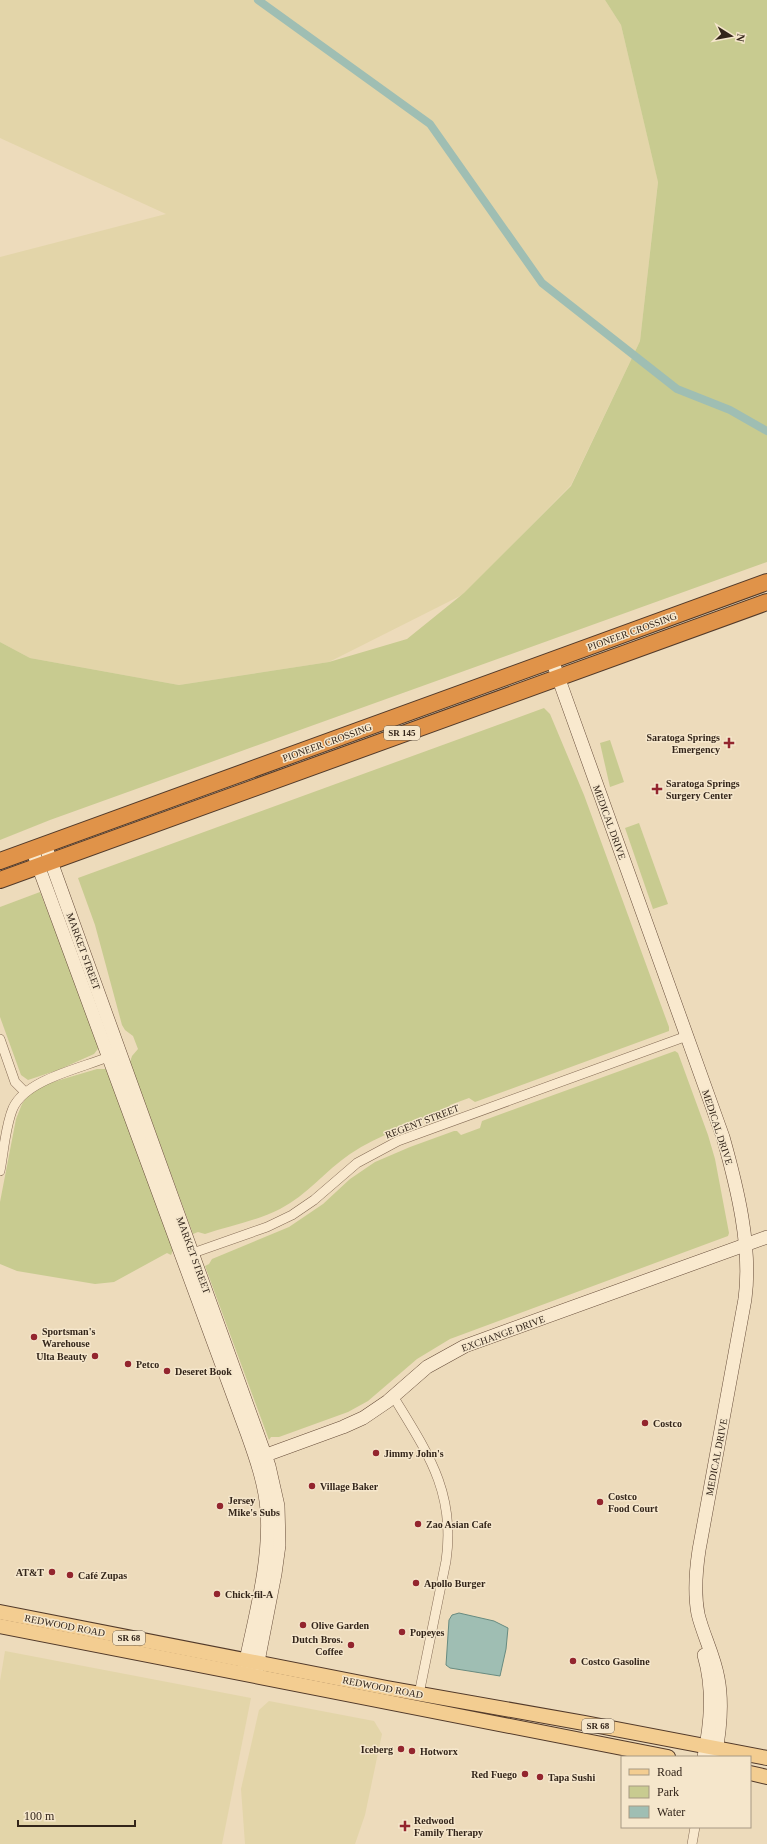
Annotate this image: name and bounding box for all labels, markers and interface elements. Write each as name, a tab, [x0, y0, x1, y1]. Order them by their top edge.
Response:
north arrow	[711, 16, 751, 56]
text: N	[734, 33, 747, 43]
street label: PIONEER CROSSING	[586, 610, 678, 653]
street label: PIONEER CROSSING	[281, 721, 373, 764]
road number: SR 145	[384, 726, 420, 740]
place label: Saratoga Springs Emergency	[646, 732, 720, 755]
marker: Saratoga Springs Emergency	[723, 737, 735, 749]
place label: Saratoga Springs Surgery Center	[666, 778, 740, 801]
marker: Saratoga Springs Surgery Center	[651, 783, 663, 795]
street label: MEDICAL DRIVE	[591, 784, 628, 861]
street label: MARKET STREET	[64, 911, 103, 991]
street label: MEDICAL DRIVE	[700, 1088, 735, 1166]
street label: REGENT STREET	[384, 1102, 461, 1141]
street label: MARKET STREET	[174, 1215, 213, 1295]
street label: EXCHANGE DRIVE	[460, 1313, 546, 1354]
place label: Sportsman's Warehouse	[42, 1326, 95, 1349]
marker: Sportsman's Warehouse	[29, 1332, 39, 1342]
place label: Ulta Beauty	[36, 1351, 87, 1362]
marker: Ulta Beauty	[90, 1351, 100, 1361]
marker: Petco	[123, 1359, 133, 1369]
place label: Petco	[136, 1359, 159, 1370]
marker: Deseret Book	[162, 1366, 172, 1376]
place label: Deseret Book	[175, 1366, 232, 1377]
marker: Costco	[640, 1418, 650, 1428]
place label: Costco	[653, 1418, 682, 1429]
street label: MEDICAL DRIVE	[704, 1418, 729, 1497]
marker: Jimmy John's	[371, 1448, 381, 1458]
place label: Jimmy John's	[384, 1448, 444, 1459]
marker: Village Baker	[307, 1481, 317, 1491]
place label: Village Baker	[320, 1481, 379, 1492]
place label: Costco Food Court	[608, 1491, 658, 1514]
place label: Jersey Mike's Subs	[228, 1495, 280, 1518]
marker: Costco Food Court	[595, 1497, 605, 1507]
marker: Jersey Mike's Subs	[215, 1501, 225, 1511]
marker: Zao Asian Cafe	[413, 1519, 423, 1529]
place label: Zao Asian Cafe	[426, 1519, 492, 1530]
place label: AT&T	[16, 1567, 44, 1578]
marker: AT&T	[47, 1567, 57, 1577]
marker: Café Zupas	[65, 1570, 75, 1580]
place label: Café Zupas	[78, 1570, 127, 1581]
marker: Apollo Burger	[411, 1578, 421, 1588]
place label: Apollo Burger	[424, 1578, 486, 1589]
marker: Chick-fil-A	[212, 1589, 222, 1599]
place label: Chick-fil-A	[225, 1589, 274, 1600]
street label: REDWOOD ROAD	[24, 1612, 106, 1639]
marker: Olive Garden	[298, 1620, 308, 1630]
place label: Olive Garden	[311, 1620, 369, 1631]
marker: Popeyes	[397, 1627, 407, 1637]
place label: Popeyes	[410, 1627, 445, 1638]
road number: SR 68	[113, 1631, 145, 1645]
place label: Dutch Bros. Coffee	[292, 1634, 344, 1657]
marker: Dutch Bros. Coffee	[346, 1640, 356, 1650]
marker: Costco Gasoline	[568, 1656, 578, 1666]
place label: Costco Gasoline	[581, 1656, 650, 1667]
street label: REDWOOD ROAD	[342, 1674, 424, 1701]
road number: SR 68	[582, 1719, 614, 1733]
place label: Iceberg	[361, 1744, 393, 1755]
marker: Iceberg	[396, 1744, 406, 1754]
marker: Hotworx	[407, 1746, 417, 1756]
place label: Hotworx	[420, 1746, 458, 1757]
legend	[621, 1756, 751, 1828]
text: Road	[657, 1765, 682, 1779]
place label: Red Fuego	[471, 1769, 517, 1780]
marker: Red Fuego	[520, 1769, 530, 1779]
marker: Tapa Sushi	[535, 1772, 545, 1782]
place label: Tapa Sushi	[548, 1772, 595, 1783]
text: Park	[657, 1785, 679, 1799]
scale bar	[18, 1802, 135, 1828]
text: Water	[657, 1805, 685, 1819]
text: 100 m	[24, 1809, 55, 1823]
place label: Redwood Family Therapy	[414, 1815, 483, 1838]
marker: Redwood Family Therapy	[399, 1820, 411, 1832]

